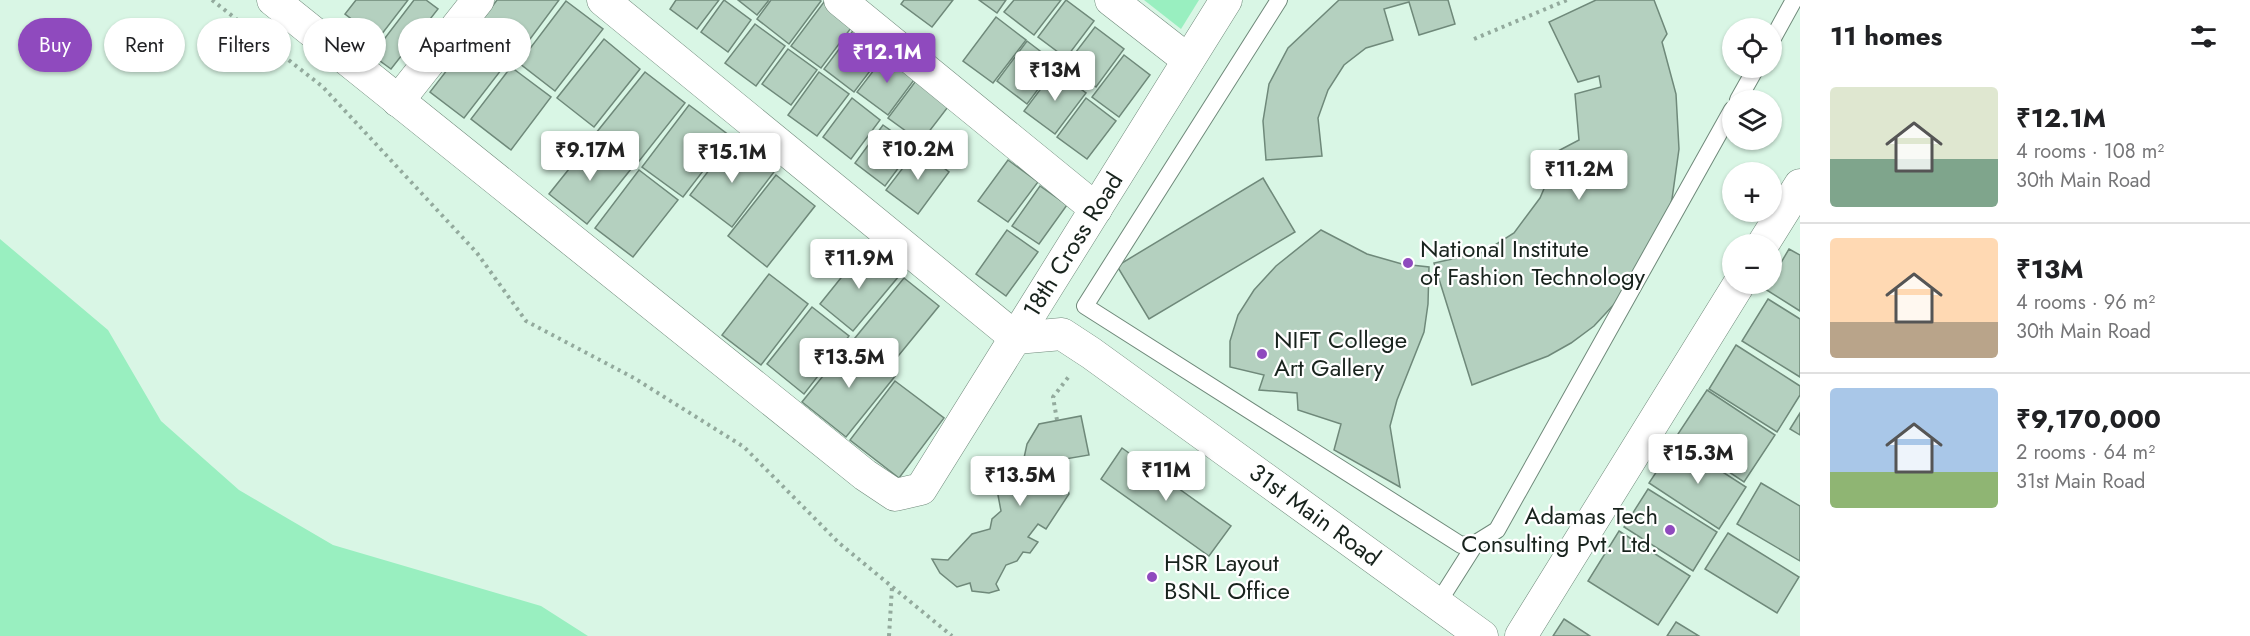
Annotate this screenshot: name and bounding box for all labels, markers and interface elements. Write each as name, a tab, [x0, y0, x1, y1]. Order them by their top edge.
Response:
text: 11 homes	[1830, 17, 1942, 55]
chip: Buy	[18, 18, 92, 72]
chip: Rent	[104, 18, 185, 72]
chip: Filters	[197, 18, 291, 72]
chip: New	[303, 18, 386, 72]
chip: Apartment	[398, 18, 531, 72]
map controls	[1722, 18, 1782, 294]
button: locate	[1722, 18, 1782, 78]
icon: filters	[2187, 20, 2220, 53]
pin: ₹12.1M	[838, 33, 936, 84]
text: ₹12.1M	[852, 38, 922, 67]
pin: ₹13M	[1019, 51, 1091, 102]
text: ₹13M	[1029, 56, 1081, 85]
button: layers	[1722, 90, 1782, 150]
text: ₹12.1M	[2016, 99, 2106, 137]
icon: home	[1878, 111, 1950, 183]
pin: ₹10.2M	[869, 130, 967, 181]
pin: ₹9.17M	[541, 131, 639, 182]
pin: ₹15.1M	[683, 133, 781, 184]
text: ₹10.2M	[882, 135, 954, 164]
text: ₹9.17M	[555, 136, 625, 165]
text: 4 rooms · 108 m²	[2016, 137, 2164, 166]
text: ₹15.1M	[698, 138, 766, 167]
pin: ₹11.2M	[1530, 150, 1628, 201]
text: ₹11.2M	[1544, 155, 1614, 184]
button: +	[1722, 162, 1782, 222]
street label: 18th Cross Road	[1014, 165, 1131, 324]
text: 30th Main Road	[2016, 166, 2151, 195]
place label: National Institute of Fashion Technology	[1420, 231, 1646, 294]
button: −	[1722, 234, 1782, 294]
pin: ₹11.9M	[810, 239, 908, 290]
text: ₹11.9M	[824, 244, 894, 273]
text: ₹13M	[2016, 250, 2083, 288]
marker: National Institute of Fashion Technology	[1401, 256, 1415, 270]
icon: home	[1878, 262, 1950, 334]
text: 4 rooms · 96 m²	[2016, 288, 2155, 317]
text: 30th Main Road	[2016, 317, 2151, 346]
place label: NIFT College Art Gallery	[1274, 322, 1407, 385]
pin: ₹13.5M	[800, 338, 898, 389]
text: ₹13.5M	[814, 343, 884, 372]
marker: NIFT College Art Gallery	[1255, 347, 1269, 361]
text: ₹9,170,000	[2016, 400, 2161, 438]
icon: home	[1878, 412, 1950, 484]
pin: ₹15.3M	[1649, 434, 1747, 485]
text: 2 rooms · 64 m²	[2016, 438, 2155, 467]
text: ₹15.3M	[1662, 439, 1734, 468]
pin: ₹11M	[1130, 451, 1202, 502]
street label: 31st Main Road	[1242, 455, 1388, 574]
pin: ₹13.5M	[971, 456, 1069, 507]
text: ₹11M	[1141, 456, 1191, 485]
text: ₹13.5M	[985, 461, 1055, 490]
text: 31st Main Road	[2016, 467, 2145, 496]
place label: Adamas Tech Consulting Pvt. Ltd.	[1461, 498, 1658, 561]
marker: Adamas Tech Consulting Pvt. Ltd.	[1663, 523, 1677, 537]
place label: HSR Layout BSNL Office	[1164, 545, 1290, 608]
marker: HSR Layout BSNL Office	[1145, 570, 1159, 584]

